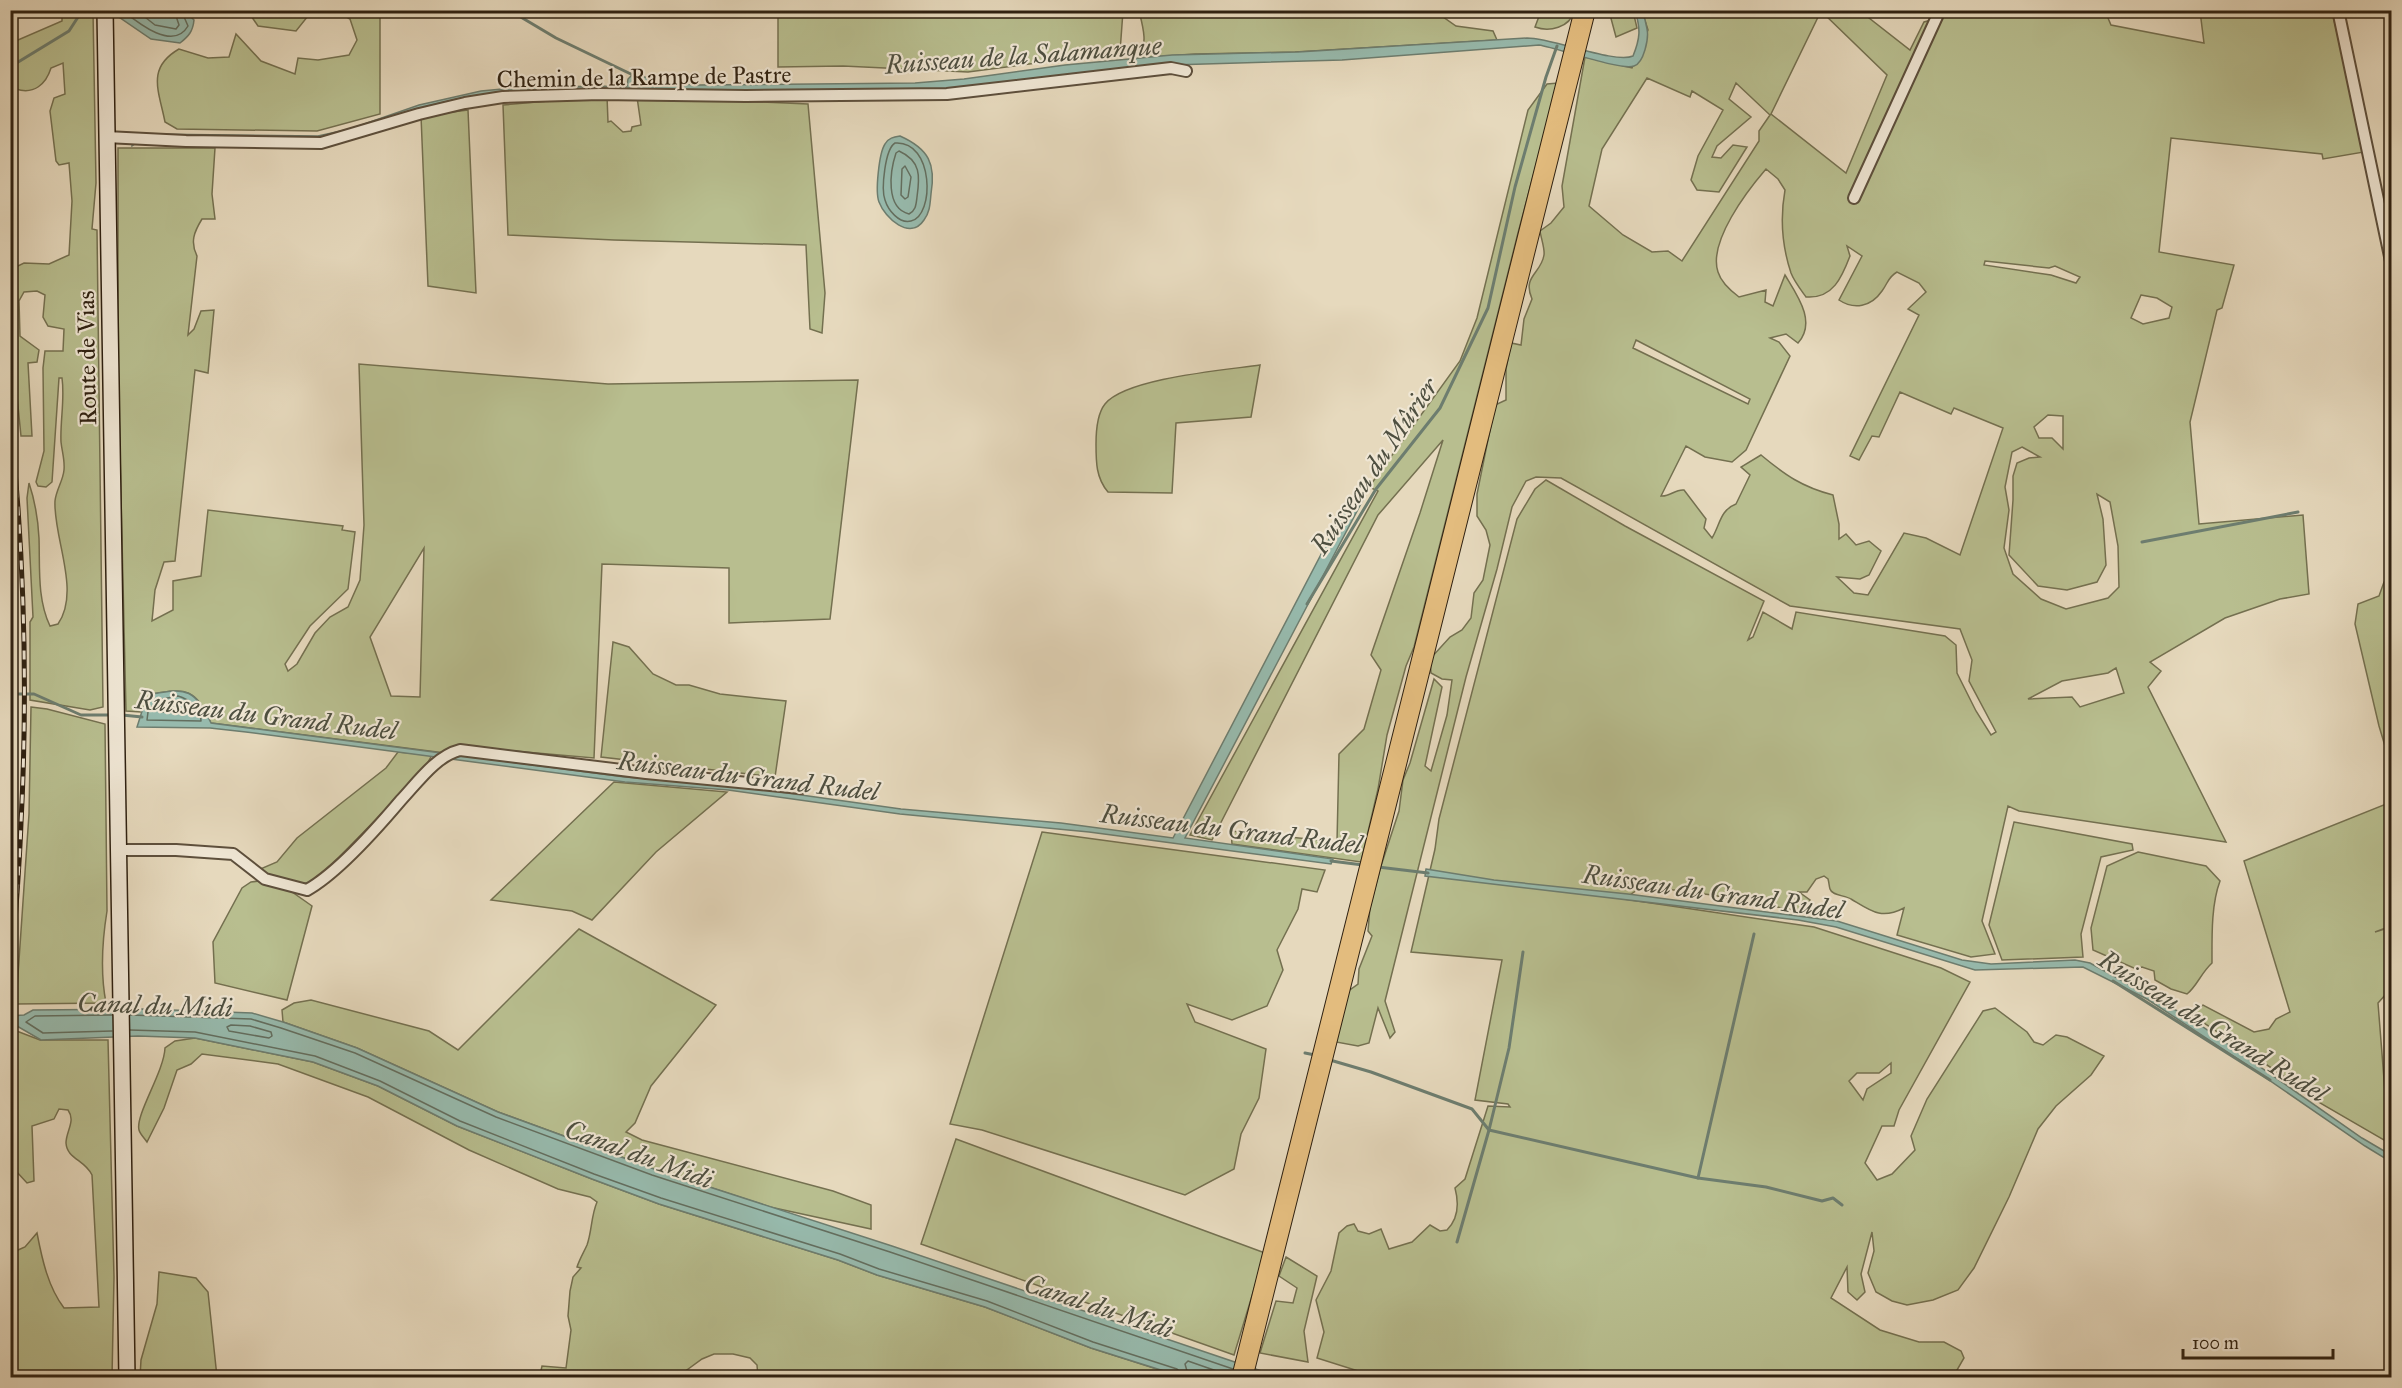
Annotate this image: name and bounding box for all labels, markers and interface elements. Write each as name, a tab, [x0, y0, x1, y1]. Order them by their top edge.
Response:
water label: Ruisseau de la Salamanque	[883, 29, 1164, 81]
street label: Chemin de la Rampe de Pastre	[496, 59, 792, 95]
street label: Route de Vias	[71, 290, 103, 426]
water label: Ruisseau du Mûrier	[1303, 371, 1445, 561]
water label: Ruisseau du Grand Rudel	[133, 683, 400, 747]
water label: Ruisseau du Grand Rudel	[615, 744, 882, 808]
water label: Ruisseau du Grand Rudel	[1098, 797, 1365, 861]
water label: Ruisseau du Grand Rudel	[1580, 858, 1847, 926]
water label: Ruisseau du Grand Rudel	[2092, 942, 2335, 1110]
water label: Canal du Midi	[77, 986, 234, 1024]
water label: Canal du Midi	[561, 1112, 718, 1196]
water label: Canal du Midi	[1020, 1267, 1178, 1345]
scale bar	[2183, 1322, 2333, 1360]
text: 100 m	[2192, 1332, 2239, 1354]

